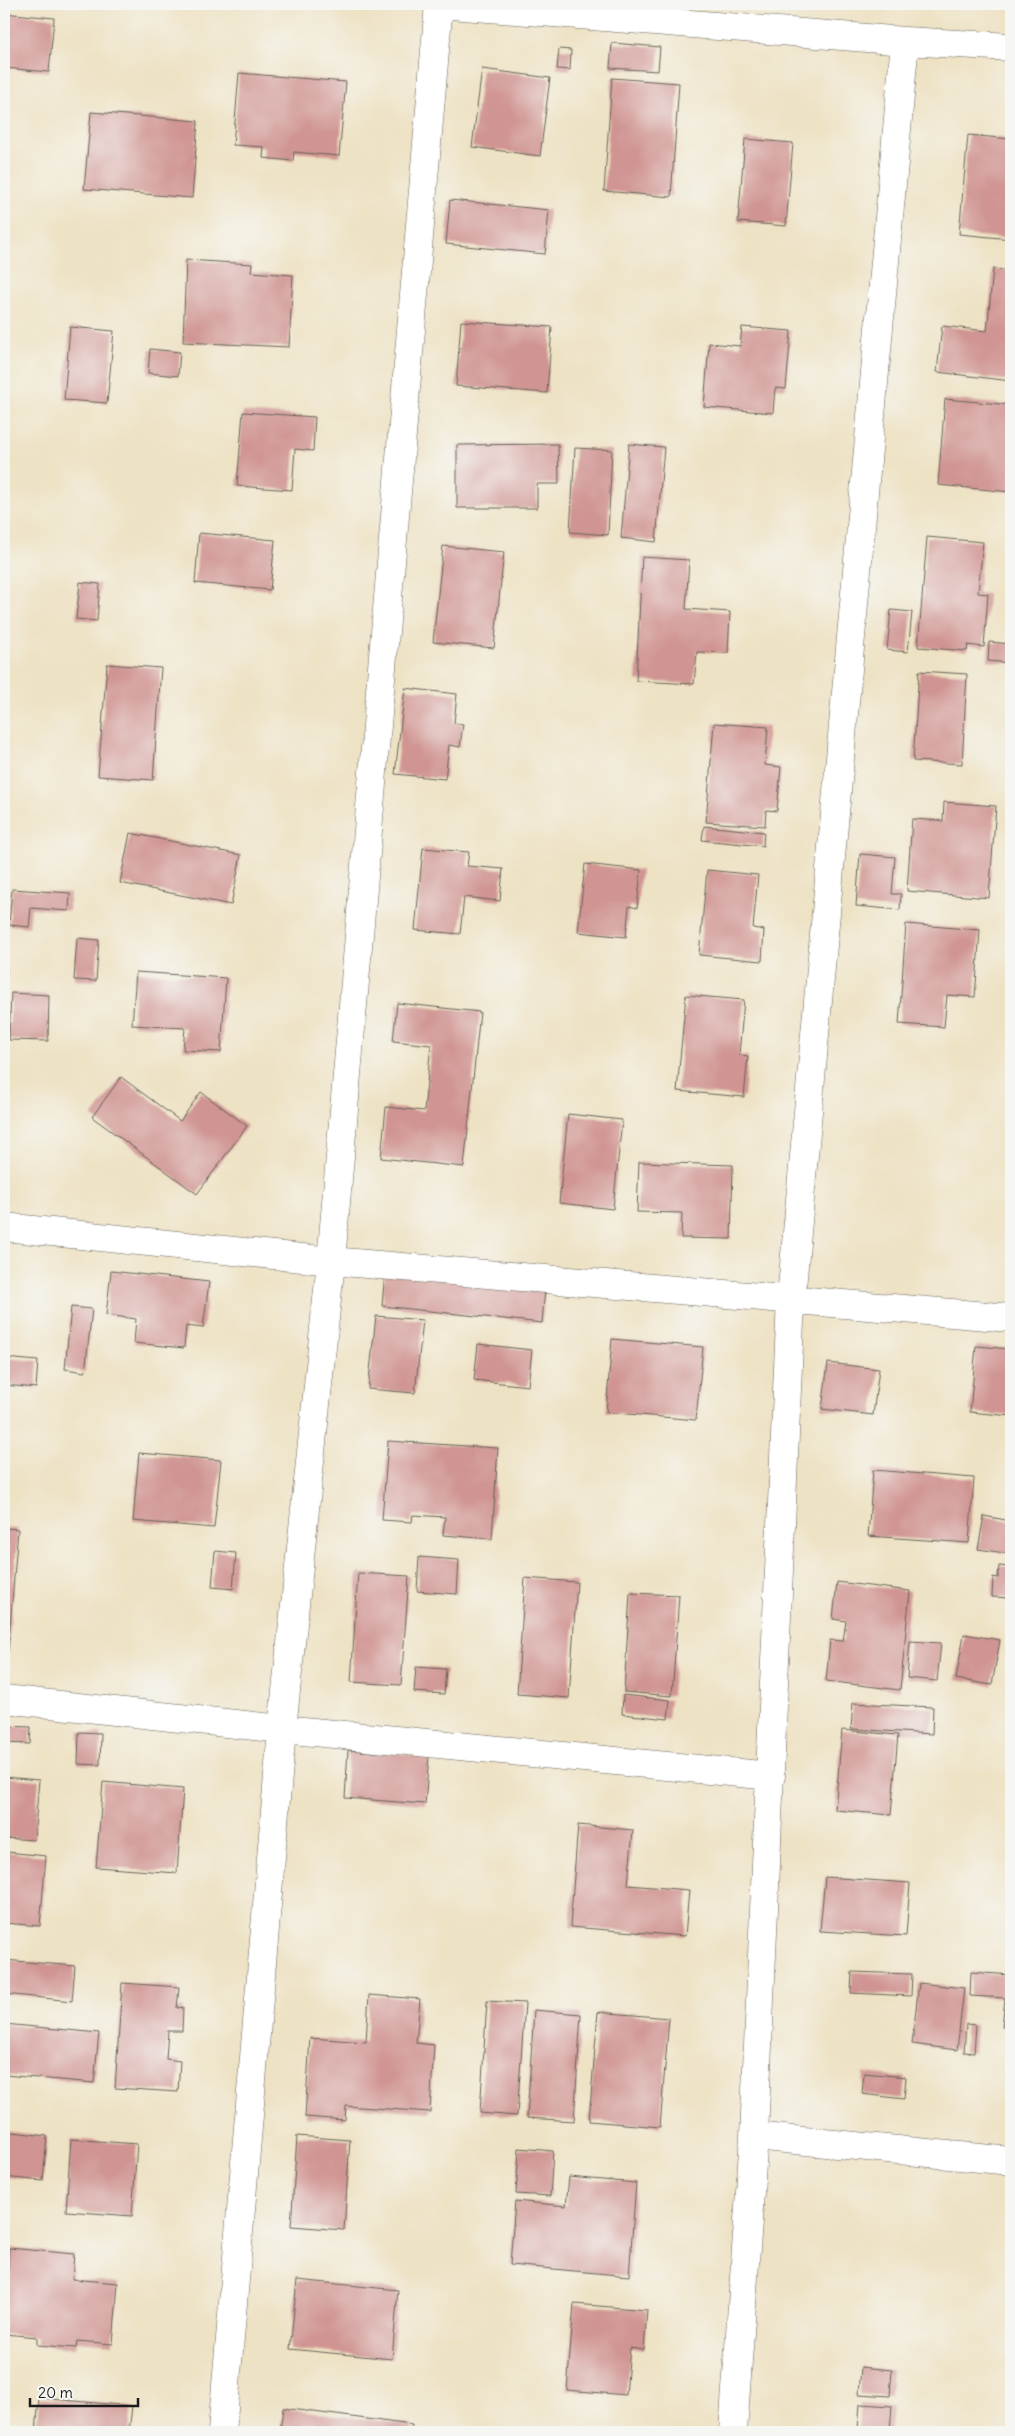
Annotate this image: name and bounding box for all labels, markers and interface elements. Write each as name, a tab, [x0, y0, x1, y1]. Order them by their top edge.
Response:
scale bar	[30, 2376, 138, 2408]
text: 20 m	[38, 2383, 73, 2402]

